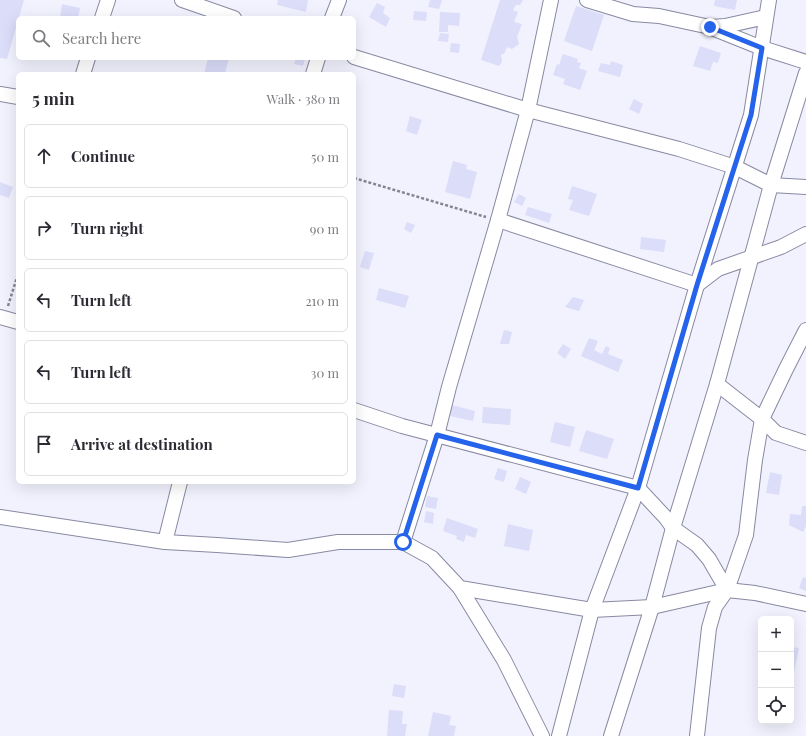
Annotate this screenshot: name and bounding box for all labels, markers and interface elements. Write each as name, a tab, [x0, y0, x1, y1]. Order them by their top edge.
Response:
search box	[16, 16, 356, 60]
route end	[701, 18, 719, 36]
icon: search	[30, 27, 52, 49]
text: Search here	[62, 28, 141, 48]
text: 5 min	[32, 87, 75, 109]
text: Walk · 380 m	[267, 90, 340, 107]
icon: ahead	[33, 145, 55, 167]
text: Continue	[71, 146, 135, 166]
text: 50 m	[311, 148, 339, 165]
icon: right	[33, 217, 55, 239]
text: Turn right	[71, 218, 144, 238]
text: 90 m	[310, 220, 339, 237]
icon: left	[33, 289, 55, 311]
text: Turn left	[71, 290, 132, 310]
text: 210 m	[305, 292, 339, 309]
icon: left	[33, 361, 55, 383]
text: Turn left	[71, 362, 132, 382]
text: 30 m	[311, 364, 339, 381]
icon: arrive	[33, 433, 55, 455]
text: Arrive at destination	[71, 434, 213, 454]
route start	[394, 533, 412, 551]
map controls	[758, 616, 794, 724]
button: +	[758, 616, 794, 652]
button: −	[758, 652, 794, 688]
button: locate	[758, 688, 794, 724]

